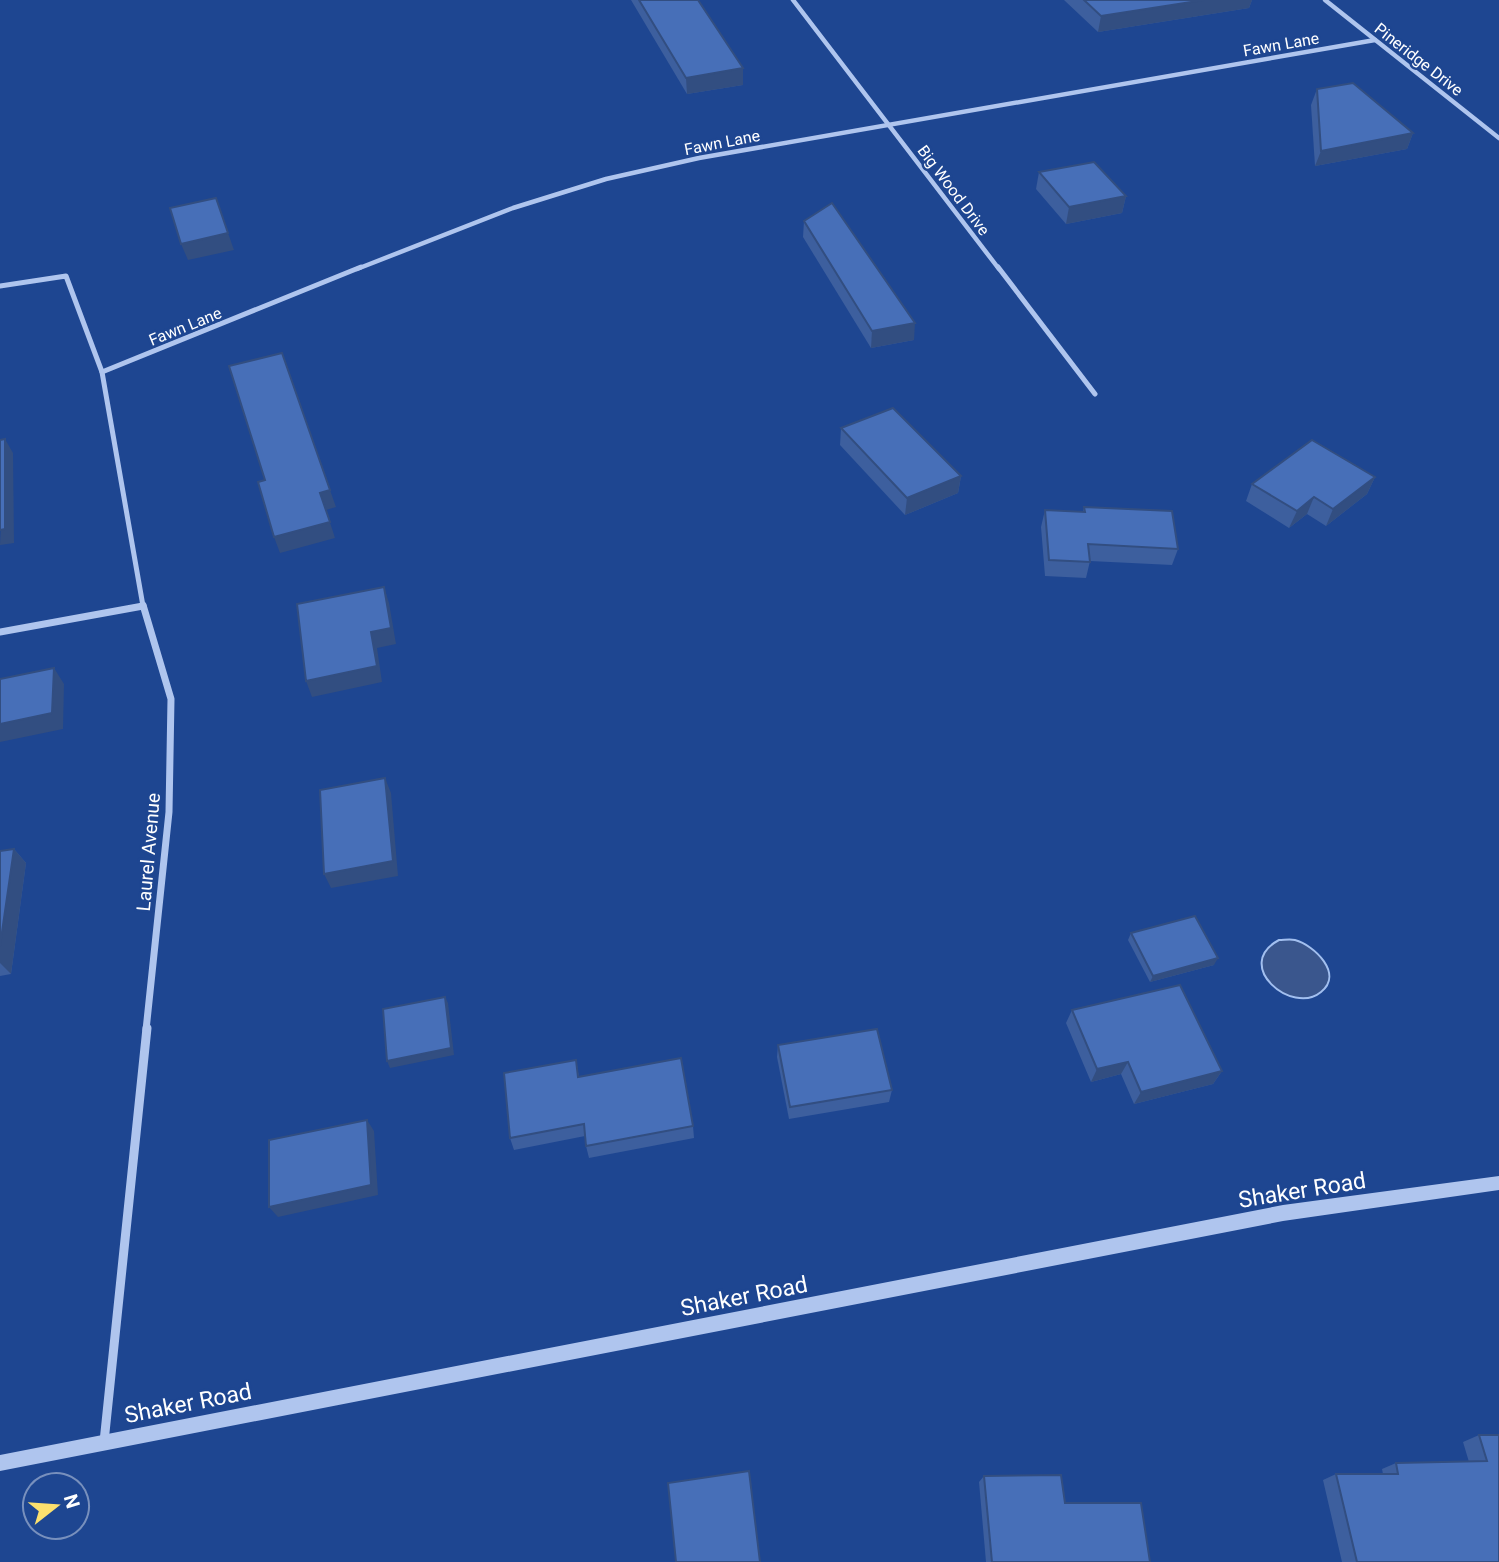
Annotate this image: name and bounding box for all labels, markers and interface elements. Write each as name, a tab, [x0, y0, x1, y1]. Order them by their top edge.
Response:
street label: Pineridge Drive	[1371, 19, 1467, 100]
street label: Fawn Lane	[1242, 28, 1321, 61]
street label: Fawn Lane	[683, 126, 762, 159]
street label: Big Wood Drive	[914, 141, 994, 239]
street label: Fawn Lane	[146, 303, 224, 350]
street label: Laurel Avenue	[132, 792, 165, 912]
street label: Shaker Road	[1236, 1167, 1368, 1214]
street label: Shaker Road	[678, 1271, 810, 1322]
street label: Shaker Road	[122, 1378, 254, 1429]
north arrow	[21, 1471, 91, 1541]
text: N	[59, 1491, 85, 1511]

